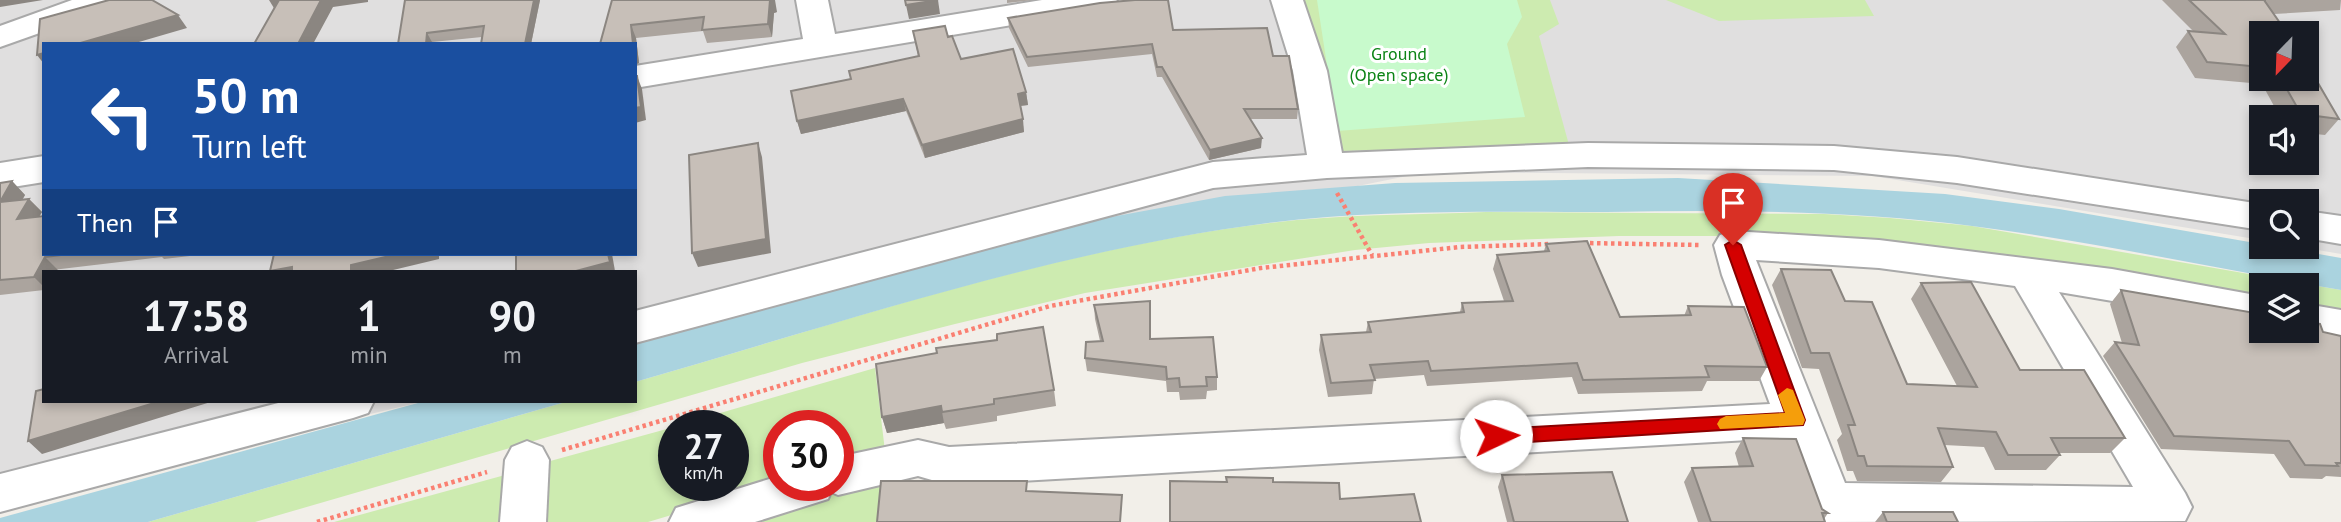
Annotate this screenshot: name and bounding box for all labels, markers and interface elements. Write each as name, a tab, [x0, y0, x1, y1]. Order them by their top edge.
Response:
north arrow	[2249, 21, 2319, 91]
map controls	[2249, 21, 2319, 343]
park label: Ground (Open space)	[1349, 42, 1449, 86]
text: 50 m	[192, 63, 299, 127]
icon: left	[77, 70, 168, 161]
button: sound	[2249, 105, 2319, 175]
text: Turn left	[192, 125, 307, 167]
pin	[1703, 173, 1763, 245]
icon: arrive	[1714, 184, 1752, 222]
button: search	[2249, 189, 2319, 259]
icon: arrive	[147, 203, 185, 241]
text: Then	[77, 206, 133, 239]
button: layers	[2249, 273, 2319, 343]
text: 17:58	[143, 288, 249, 343]
text: 1	[357, 288, 381, 343]
text: 90	[489, 288, 536, 343]
text: Arrival	[164, 340, 228, 369]
text: min	[350, 340, 388, 369]
text: m	[503, 340, 522, 369]
position arrow	[1459, 399, 1533, 473]
speed limit sign: 30	[763, 410, 854, 501]
text: 27	[684, 423, 723, 469]
text: km/h	[684, 461, 723, 484]

